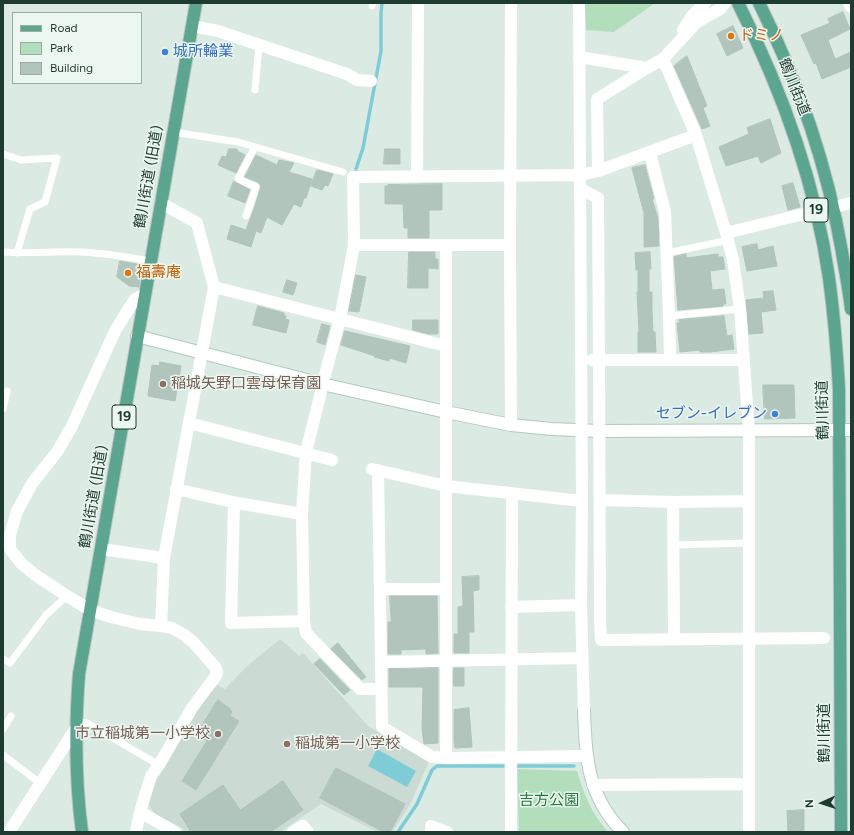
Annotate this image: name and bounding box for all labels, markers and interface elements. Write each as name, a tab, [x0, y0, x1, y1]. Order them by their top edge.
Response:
legend	[12, 12, 142, 84]
text: Road	[50, 21, 78, 35]
place label: ドミノ	[739, 27, 784, 45]
marker: ドミノ	[726, 31, 736, 41]
text: Park	[50, 41, 73, 55]
place label: 城所輪業	[173, 43, 233, 61]
marker: 城所輪業	[160, 47, 170, 57]
street label: 鶴川街道	[774, 56, 814, 118]
text: Building	[50, 61, 93, 75]
street label: 鶴川街道 (旧道)	[131, 124, 167, 230]
road number: 19	[804, 198, 828, 222]
place label: 福壽庵	[136, 264, 181, 282]
marker: 福壽庵	[123, 268, 133, 278]
place label: 稲城矢野口雲母保育園	[171, 375, 321, 393]
marker: 稲城矢野口雲母保育園	[158, 379, 168, 389]
street label: 鶴川街道	[813, 380, 833, 440]
road number: 19	[112, 405, 136, 429]
place label: セブン-イレブン	[656, 405, 767, 423]
marker: セブン-イレブン	[770, 409, 780, 419]
street label: 鶴川街道 (旧道)	[76, 444, 112, 550]
street label: 鶴川街道	[816, 703, 834, 763]
place label: 市立稲城第一小学校	[75, 725, 210, 743]
marker: 市立稲城第一小学校	[213, 729, 223, 739]
place label: 稲城第一小学校	[295, 735, 400, 753]
marker: 稲城第一小学校	[282, 739, 292, 749]
north arrow	[802, 783, 842, 823]
park label: 吉方公園	[519, 792, 579, 810]
text: N	[803, 799, 816, 808]

